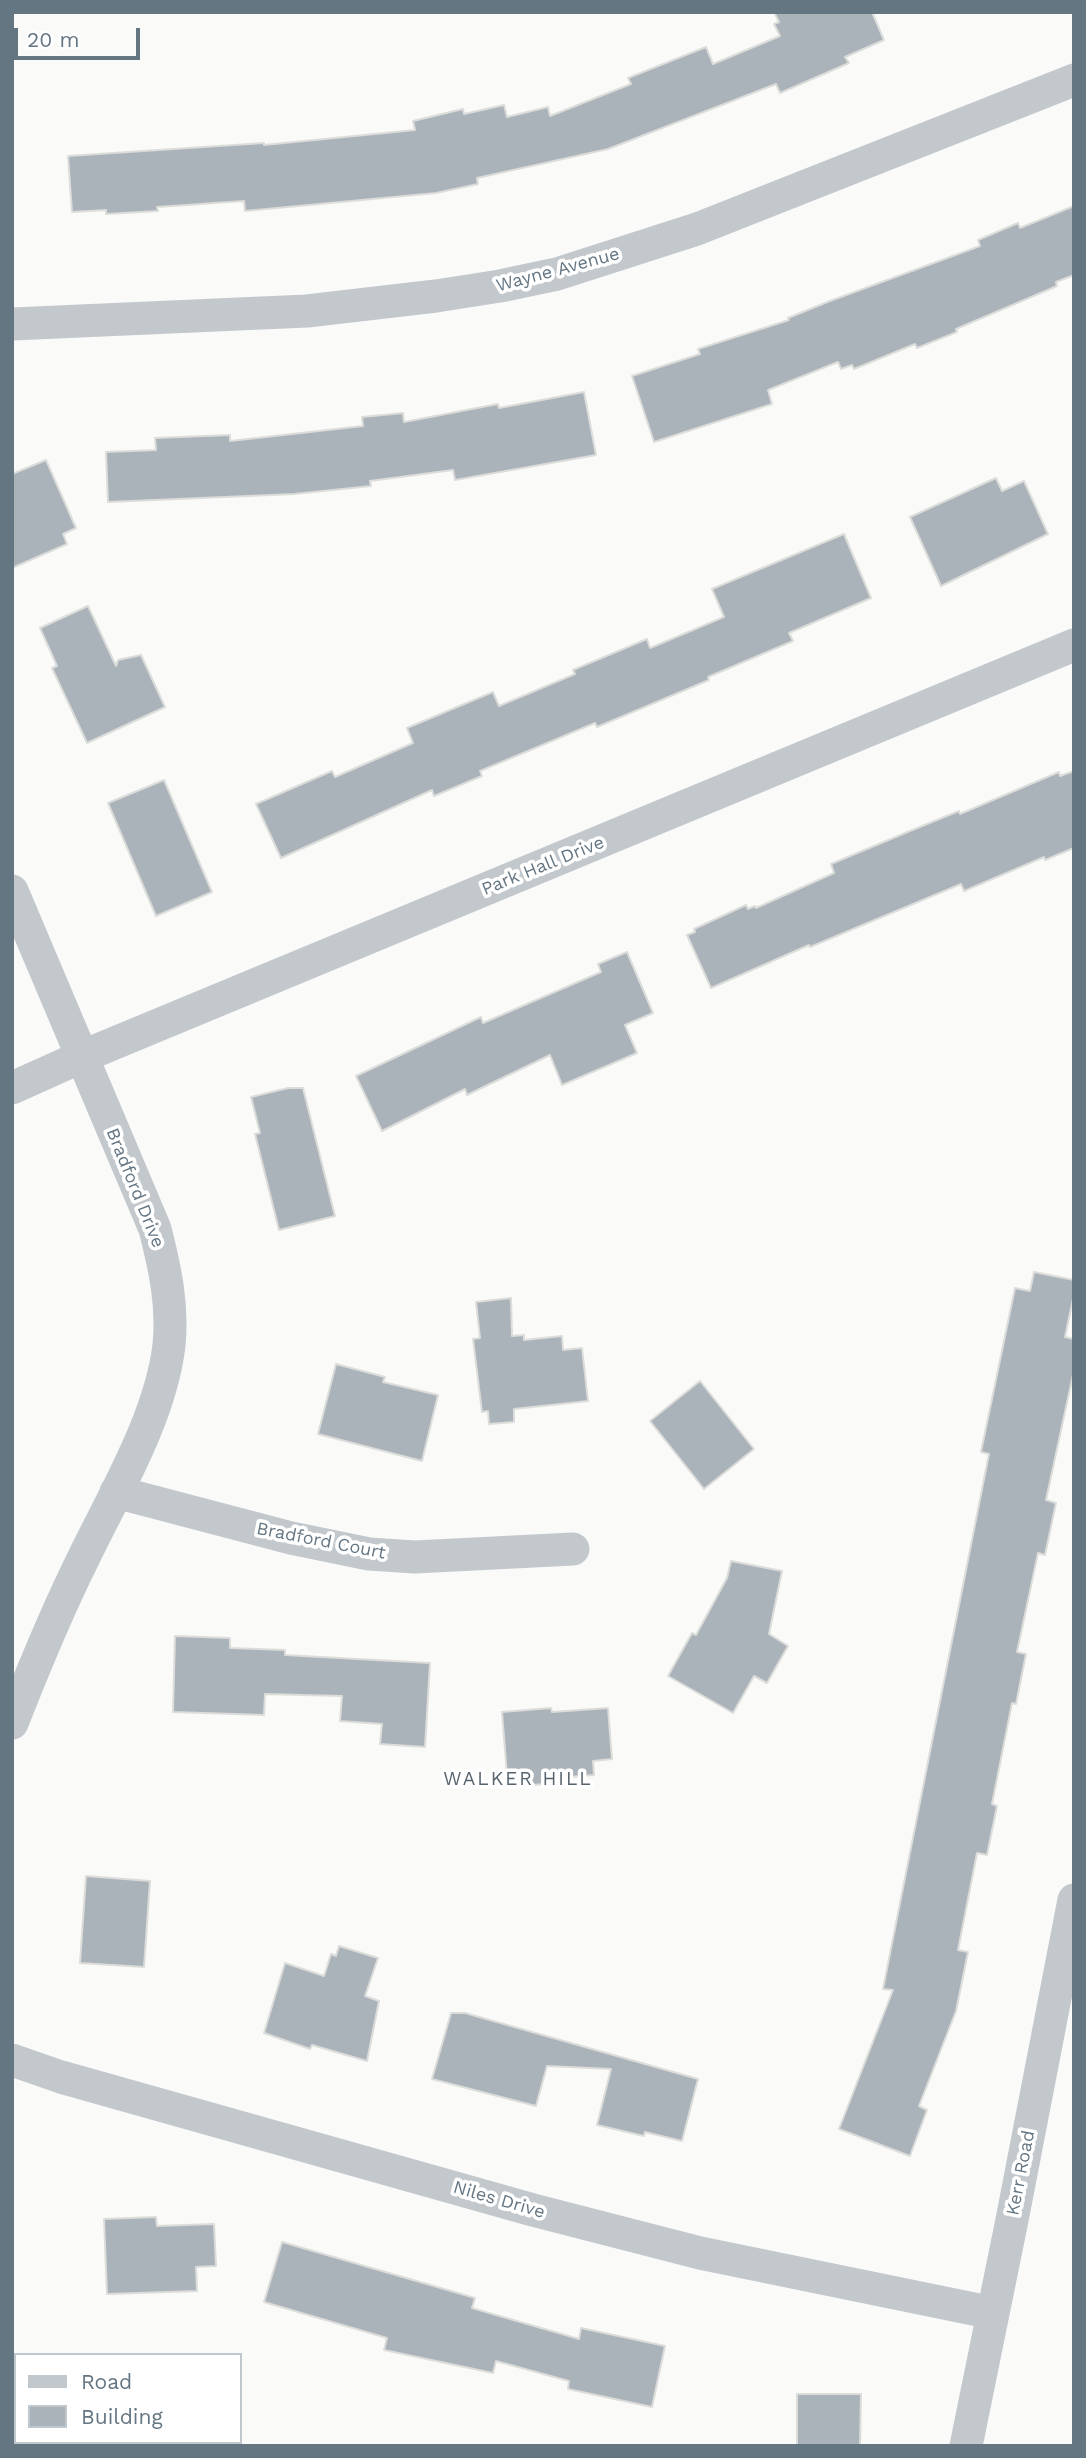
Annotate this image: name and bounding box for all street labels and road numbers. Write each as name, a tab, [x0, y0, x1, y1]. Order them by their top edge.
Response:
street label: Wayne Avenue	[494, 243, 622, 297]
street label: Park Hall Drive	[479, 832, 607, 900]
street label: Bradford Drive	[101, 1125, 169, 1251]
street label: Bradford Court	[255, 1518, 387, 1564]
street label: Kerr Road	[1002, 2129, 1040, 2217]
street label: Niles Drive	[451, 2177, 547, 2223]

